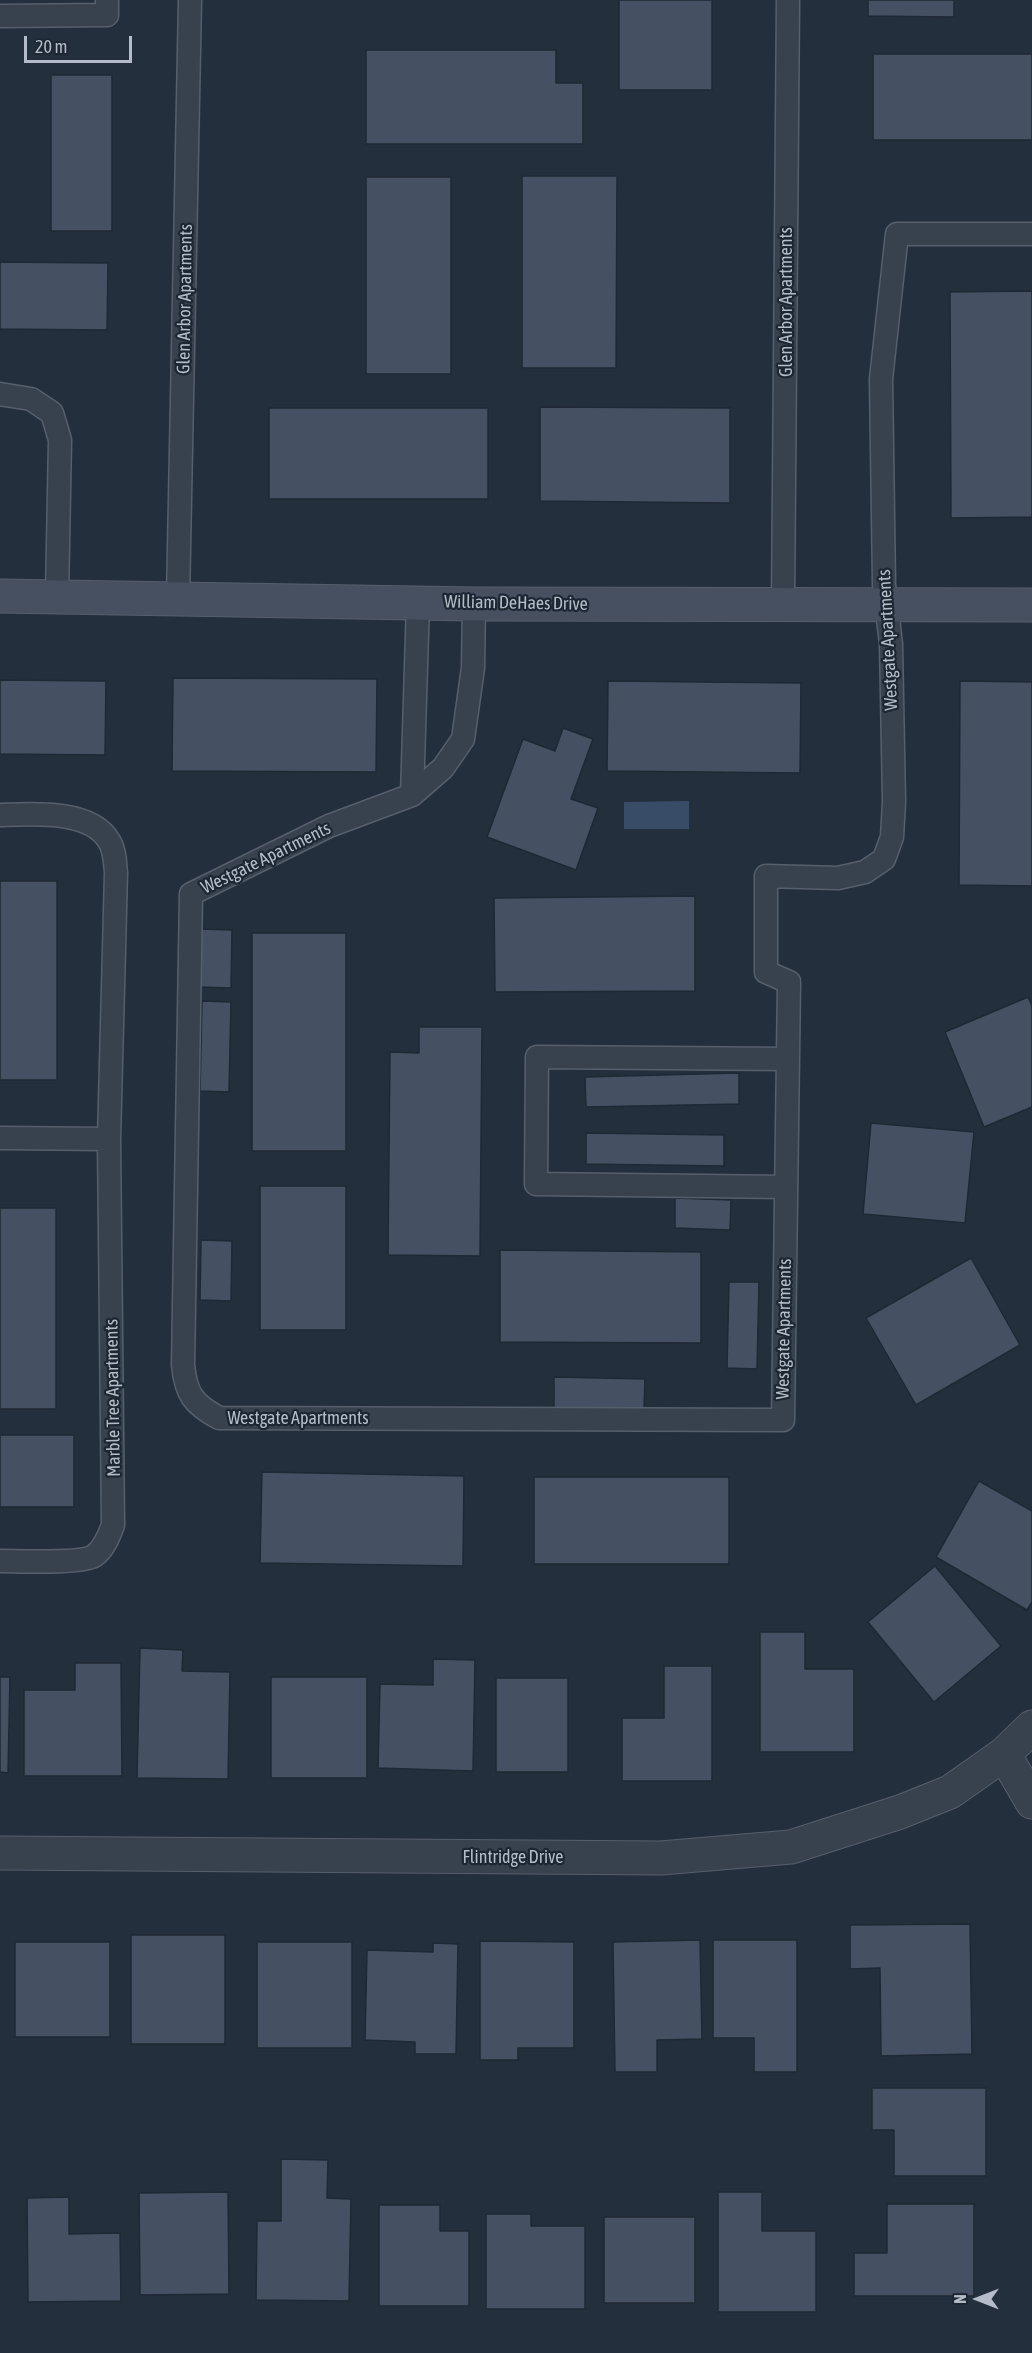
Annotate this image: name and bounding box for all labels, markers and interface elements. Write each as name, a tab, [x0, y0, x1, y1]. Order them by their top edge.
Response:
scale bar	[27, 24, 135, 62]
text: 20 m	[35, 36, 67, 57]
street label: Glen Arbor Apartments	[173, 224, 197, 374]
street label: Glen Arbor Apartments	[775, 227, 797, 377]
street label: Westgate Apartments	[874, 569, 902, 711]
street label: William DeHaes Drive	[444, 591, 588, 615]
street label: Westgate Apartments	[198, 817, 334, 899]
street label: Westgate Apartments	[772, 1258, 796, 1400]
street label: Marble Tree Apartments	[101, 1319, 125, 1477]
street label: Westgate Apartments	[227, 1407, 369, 1429]
street label: Flintridge Drive	[462, 1846, 564, 1868]
north arrow	[948, 2269, 1008, 2329]
text: N	[951, 2294, 969, 2304]

